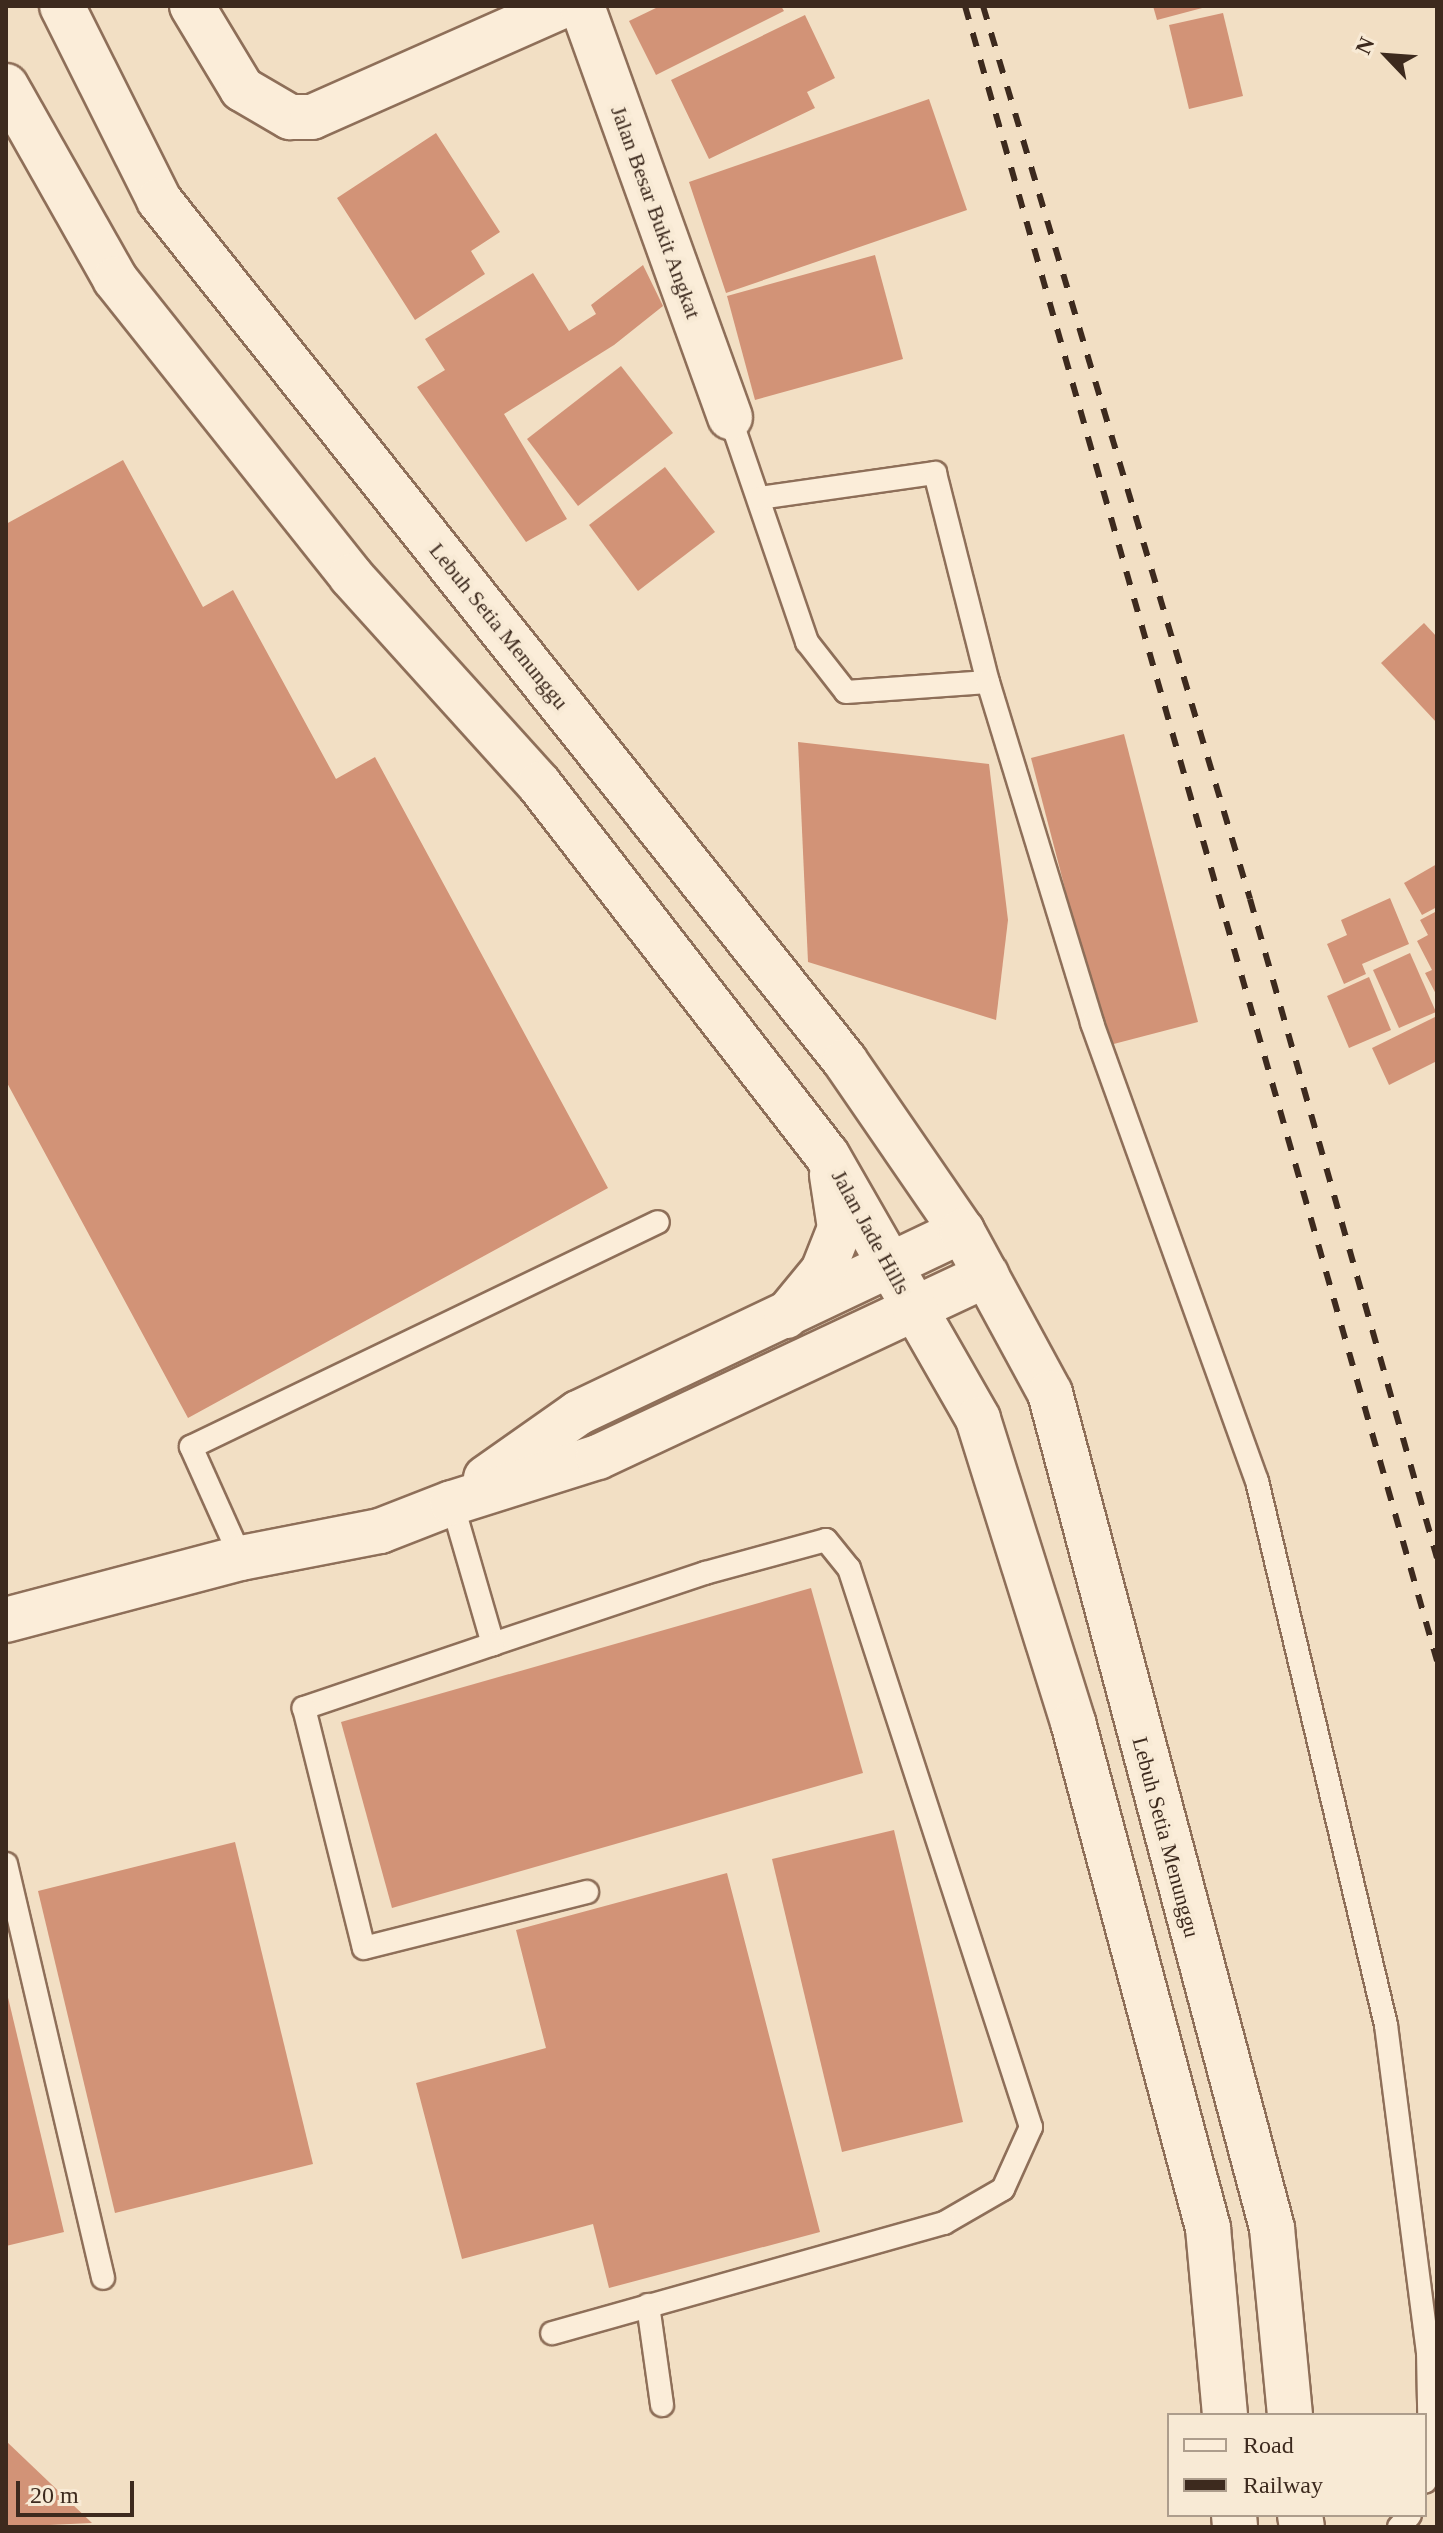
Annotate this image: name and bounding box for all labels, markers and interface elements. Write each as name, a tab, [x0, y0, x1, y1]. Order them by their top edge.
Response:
north arrow	[1347, 16, 1427, 96]
text: N	[1350, 33, 1379, 58]
street label: Jalan Besar Bukit Angkat	[605, 102, 707, 322]
street label: Lebuh Setia Menunggu	[424, 537, 574, 715]
street label: Jalan Jade Hills	[826, 1165, 916, 1299]
street label: Lebuh Setia Menunggu	[1127, 1734, 1205, 1940]
legend	[1167, 2413, 1427, 2517]
text: Road	[1243, 2432, 1294, 2458]
scale bar	[20, 2465, 138, 2515]
text: Railway	[1243, 2472, 1323, 2498]
text: 20 m	[30, 2482, 79, 2508]

